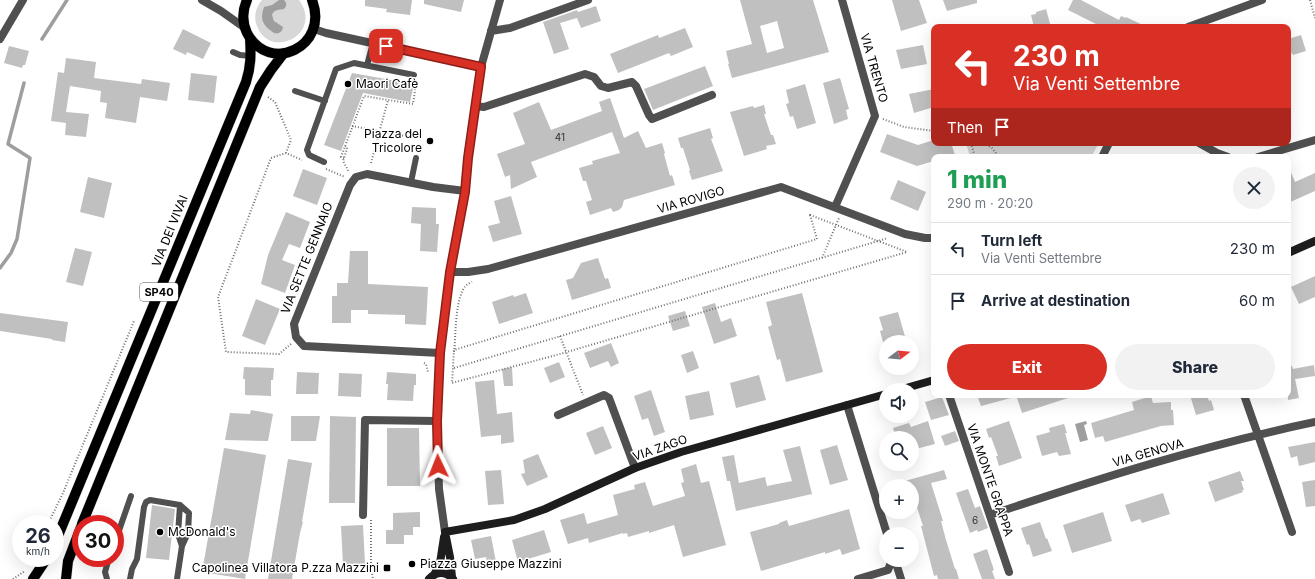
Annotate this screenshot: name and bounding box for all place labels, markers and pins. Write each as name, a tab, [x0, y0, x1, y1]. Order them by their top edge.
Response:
pin	[369, 29, 403, 63]
place label: Maori Cafè	[356, 76, 418, 91]
marker: Maori Cafè	[343, 79, 353, 89]
place label: Piazza del Tricolore	[364, 126, 422, 155]
marker: Piazza del Tricolore	[425, 136, 435, 146]
place label: McDonald's	[168, 524, 236, 539]
marker: McDonald's	[155, 527, 165, 537]
place label: Piazza Giuseppe Mazzini	[420, 556, 562, 571]
marker: Piazza Giuseppe Mazzini	[407, 559, 417, 569]
place label: Capolinea Villatora P.zza Mazzini	[192, 560, 379, 575]
marker: Capolinea Villatora P.zza Mazzini	[382, 563, 392, 573]

